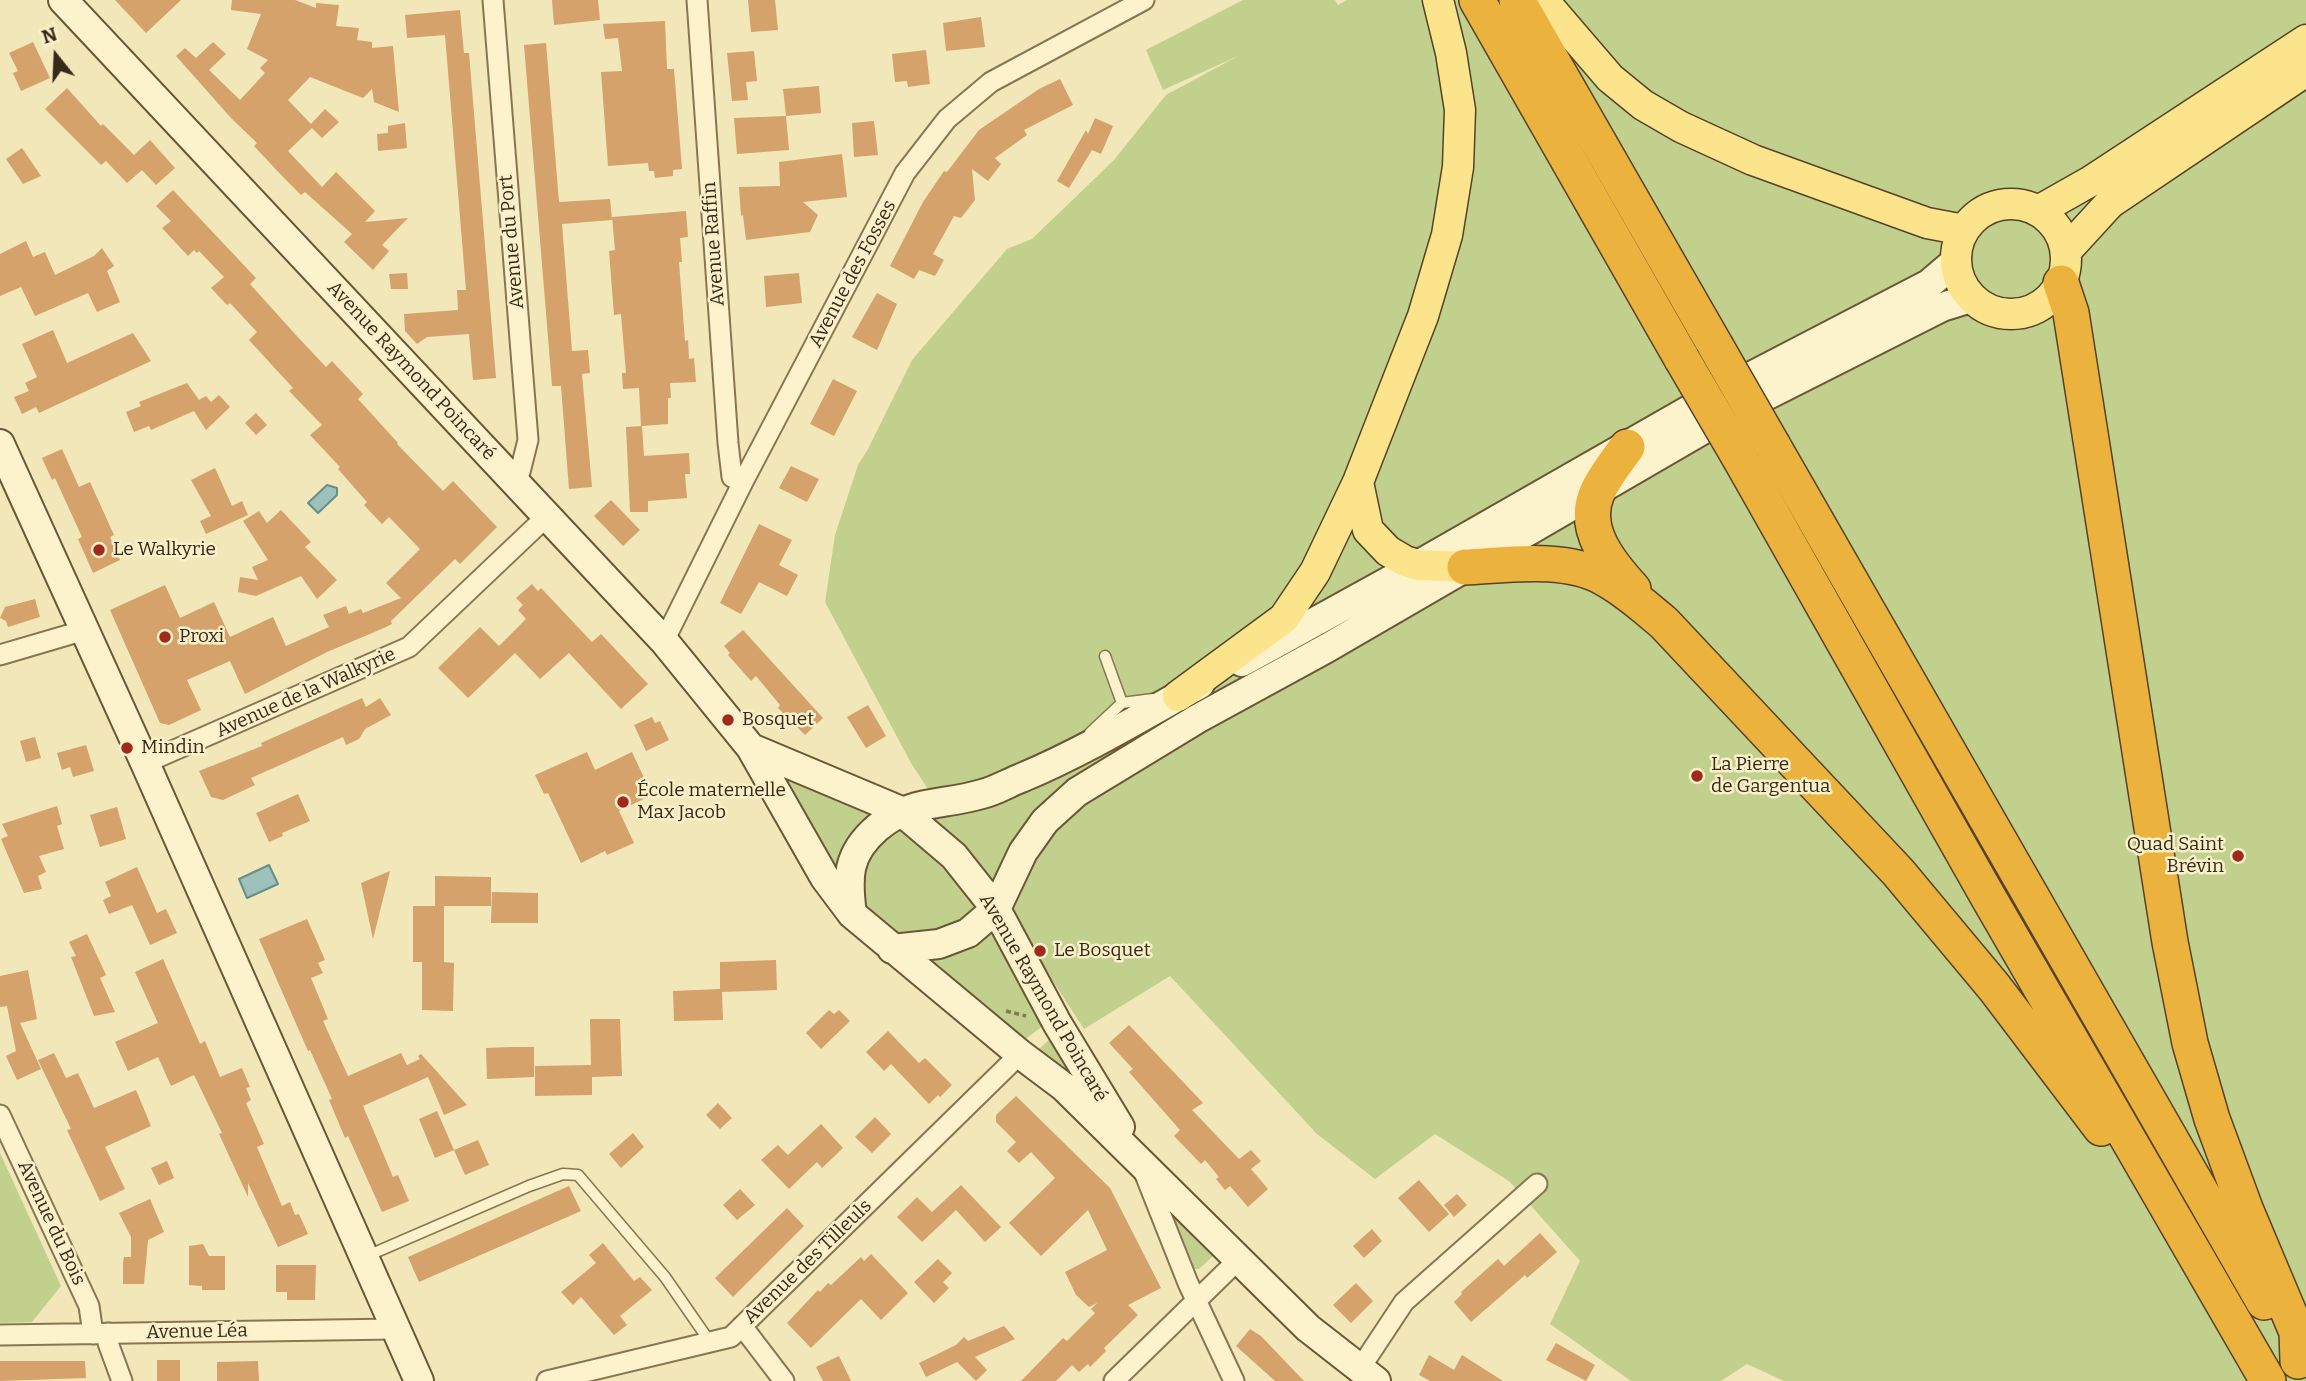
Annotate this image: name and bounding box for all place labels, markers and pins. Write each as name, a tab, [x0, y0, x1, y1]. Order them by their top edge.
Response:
place label: Le Walkyrie	[113, 539, 216, 561]
marker: Le Walkyrie	[91, 542, 107, 558]
place label: Proxi	[179, 626, 224, 648]
marker: Proxi	[157, 629, 173, 645]
place label: Bosquet	[742, 709, 814, 731]
marker: Bosquet	[720, 712, 736, 728]
place label: Mindin	[141, 737, 205, 759]
marker: Mindin	[119, 740, 135, 756]
place label: La Pierre de Gargentua	[1711, 754, 1830, 798]
marker: La Pierre de Gargentua	[1689, 768, 1705, 784]
place label: École maternelle Max Jacob	[637, 780, 786, 824]
marker: École maternelle Max Jacob	[615, 794, 631, 810]
place label: Quad Saint Brévin	[2127, 834, 2224, 878]
marker: Quad Saint Brévin	[2230, 848, 2246, 864]
place label: Le Bosquet	[1054, 940, 1151, 962]
marker: Le Bosquet	[1032, 943, 1048, 959]

